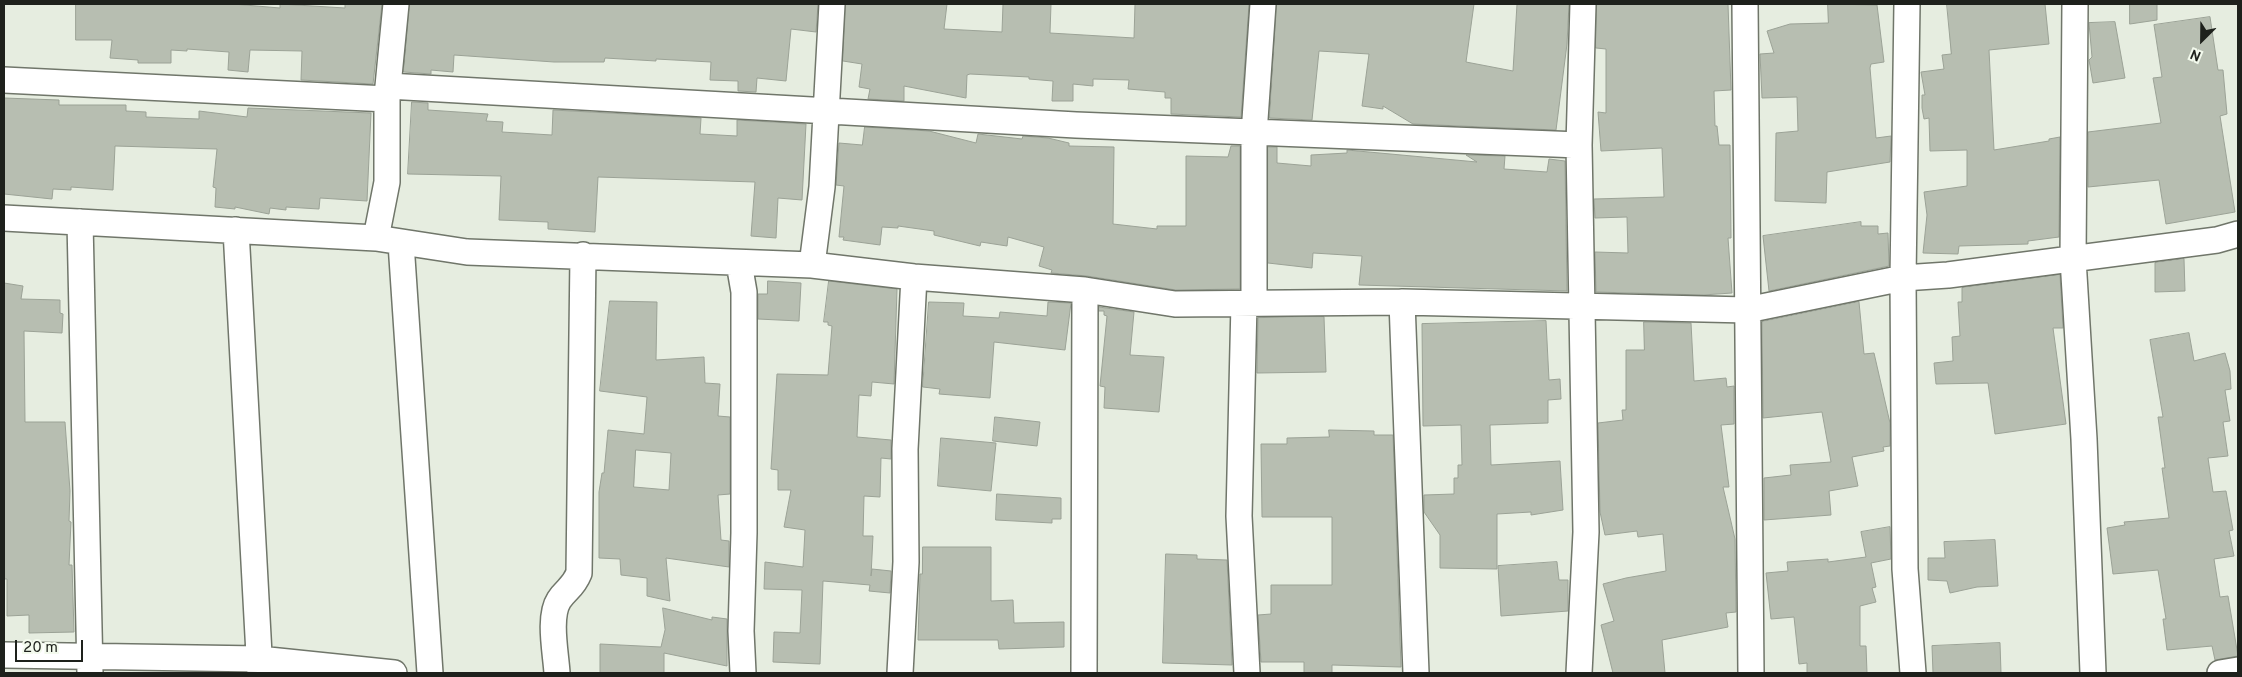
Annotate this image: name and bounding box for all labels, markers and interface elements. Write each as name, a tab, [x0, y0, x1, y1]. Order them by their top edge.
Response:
north arrow	[2177, 15, 2227, 65]
text: N	[2188, 44, 2204, 64]
scale bar	[18, 630, 85, 662]
text: 20 m	[23, 639, 58, 658]

